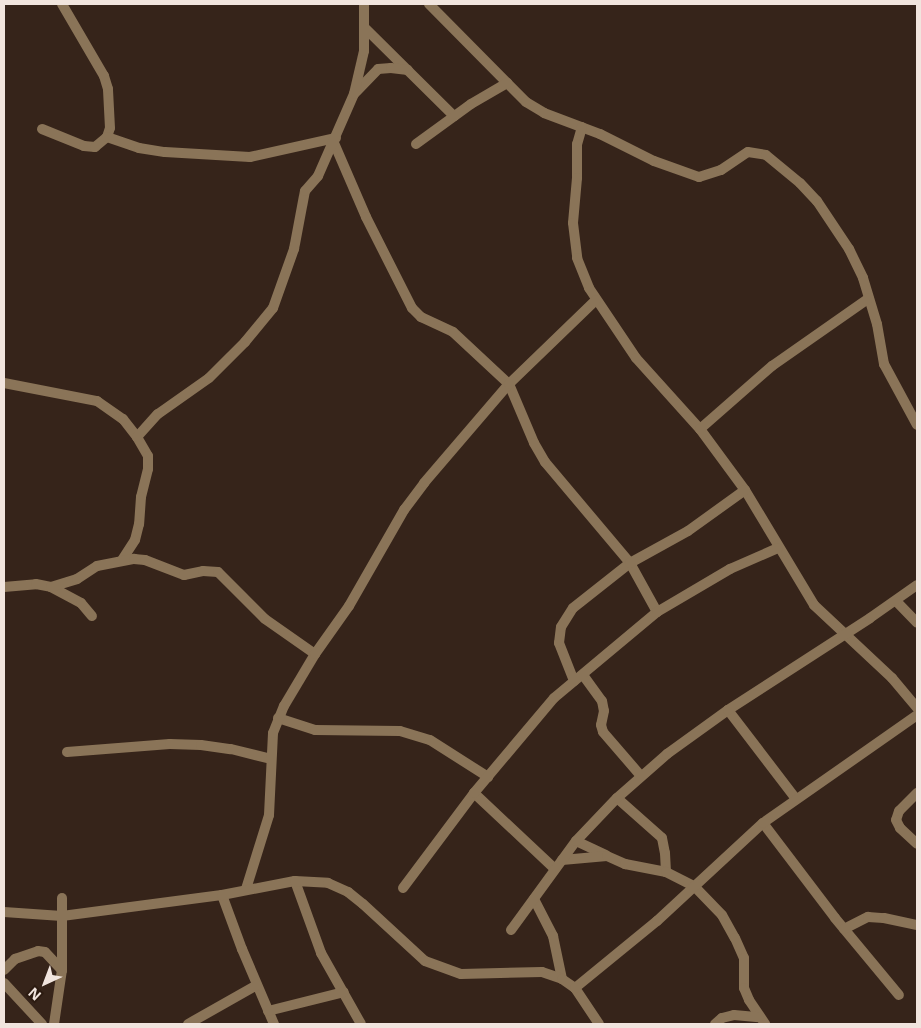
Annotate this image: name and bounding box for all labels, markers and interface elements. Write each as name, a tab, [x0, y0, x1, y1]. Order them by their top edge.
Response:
north arrow	[20, 958, 70, 1008]
text: N	[24, 984, 45, 1005]

